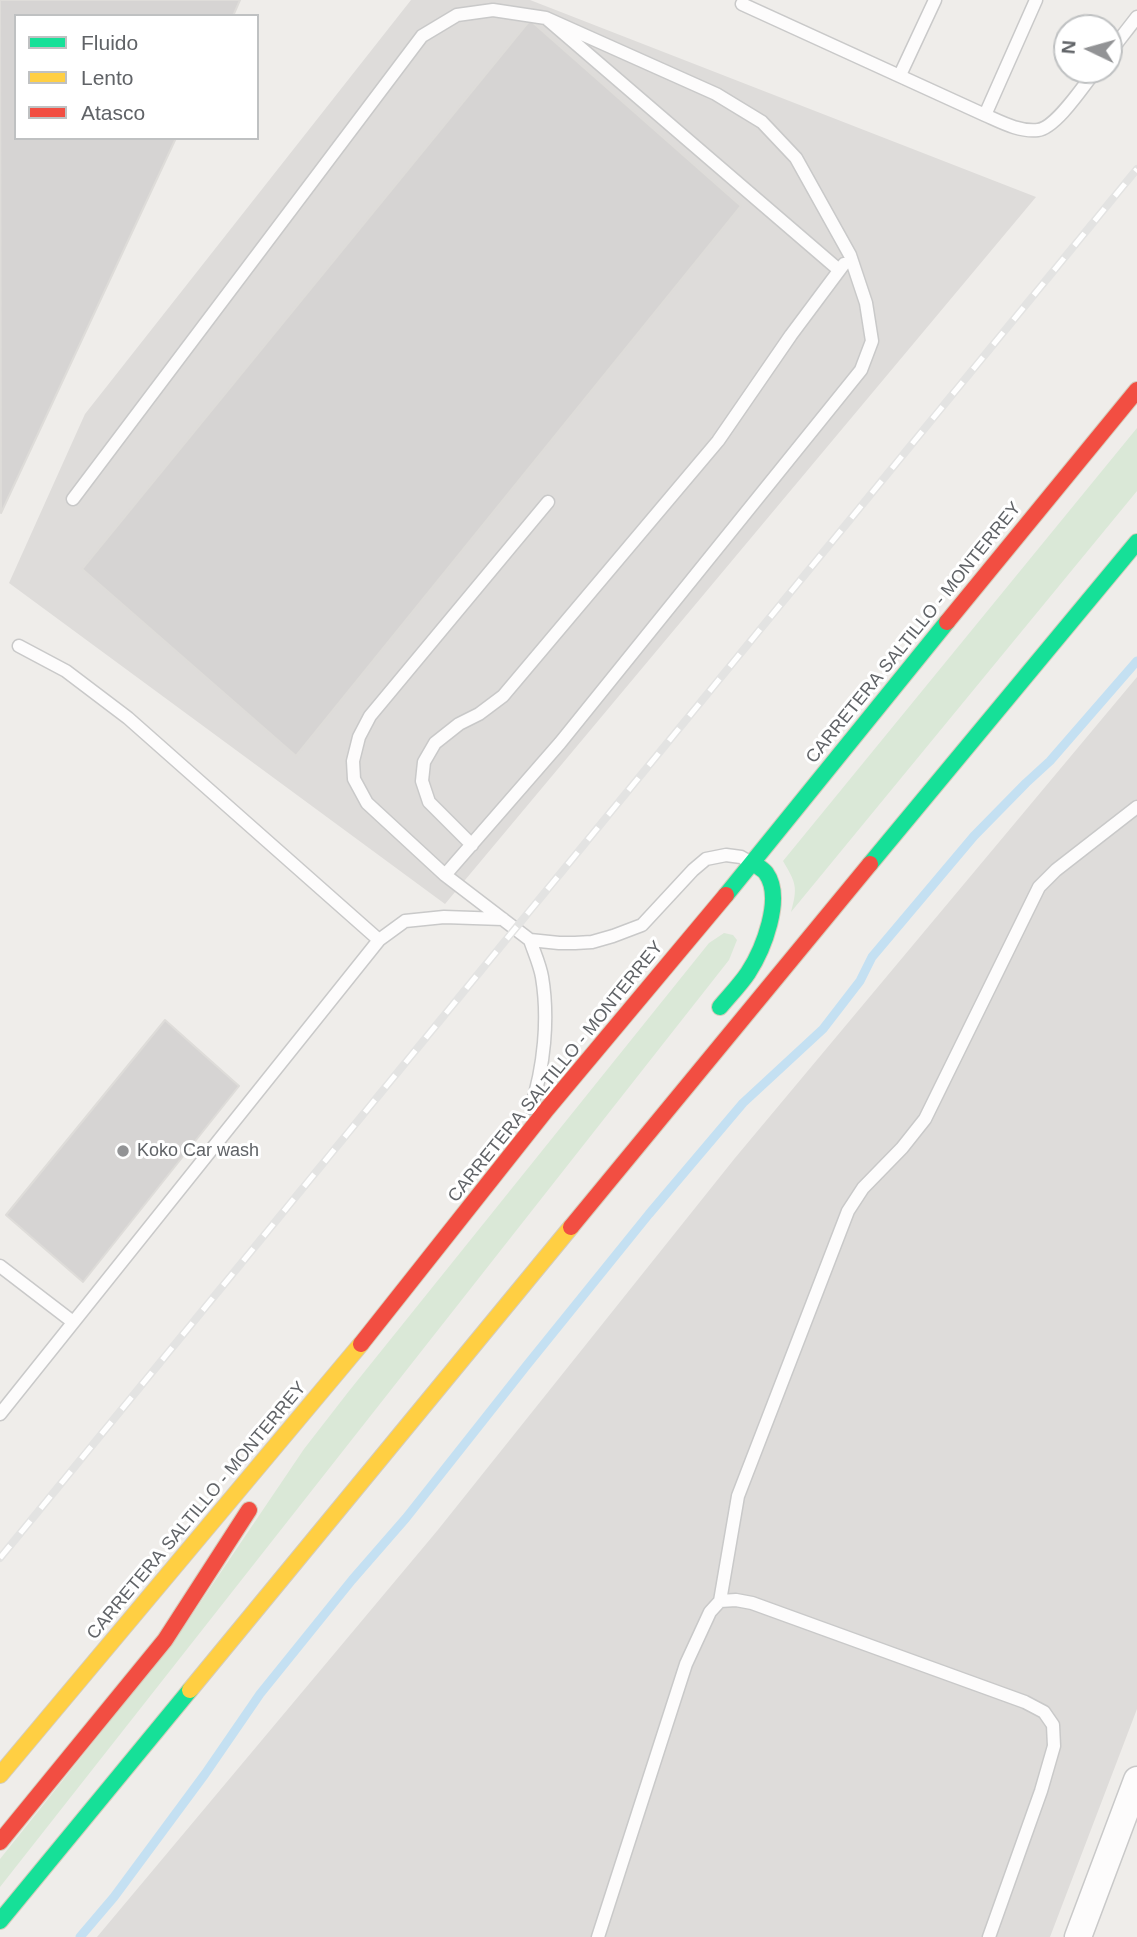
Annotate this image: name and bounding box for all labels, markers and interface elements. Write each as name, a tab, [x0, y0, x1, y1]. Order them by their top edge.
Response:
legend	[14, 14, 259, 140]
north arrow	[1053, 14, 1123, 84]
text: Fluido	[81, 31, 138, 54]
text: N	[1058, 40, 1080, 55]
text: Lento	[81, 66, 134, 89]
text: Atasco	[81, 101, 145, 124]
street label: CARRETERA SALTILLO - MONTERREY	[802, 498, 1026, 768]
street label: CARRETERA SALTILLO - MONTERREY	[444, 937, 668, 1207]
place label: Koko Car wash	[137, 1140, 259, 1162]
marker: Koko Car wash	[115, 1143, 131, 1159]
street label: CARRETERA SALTILLO - MONTERREY	[83, 1378, 311, 1644]

